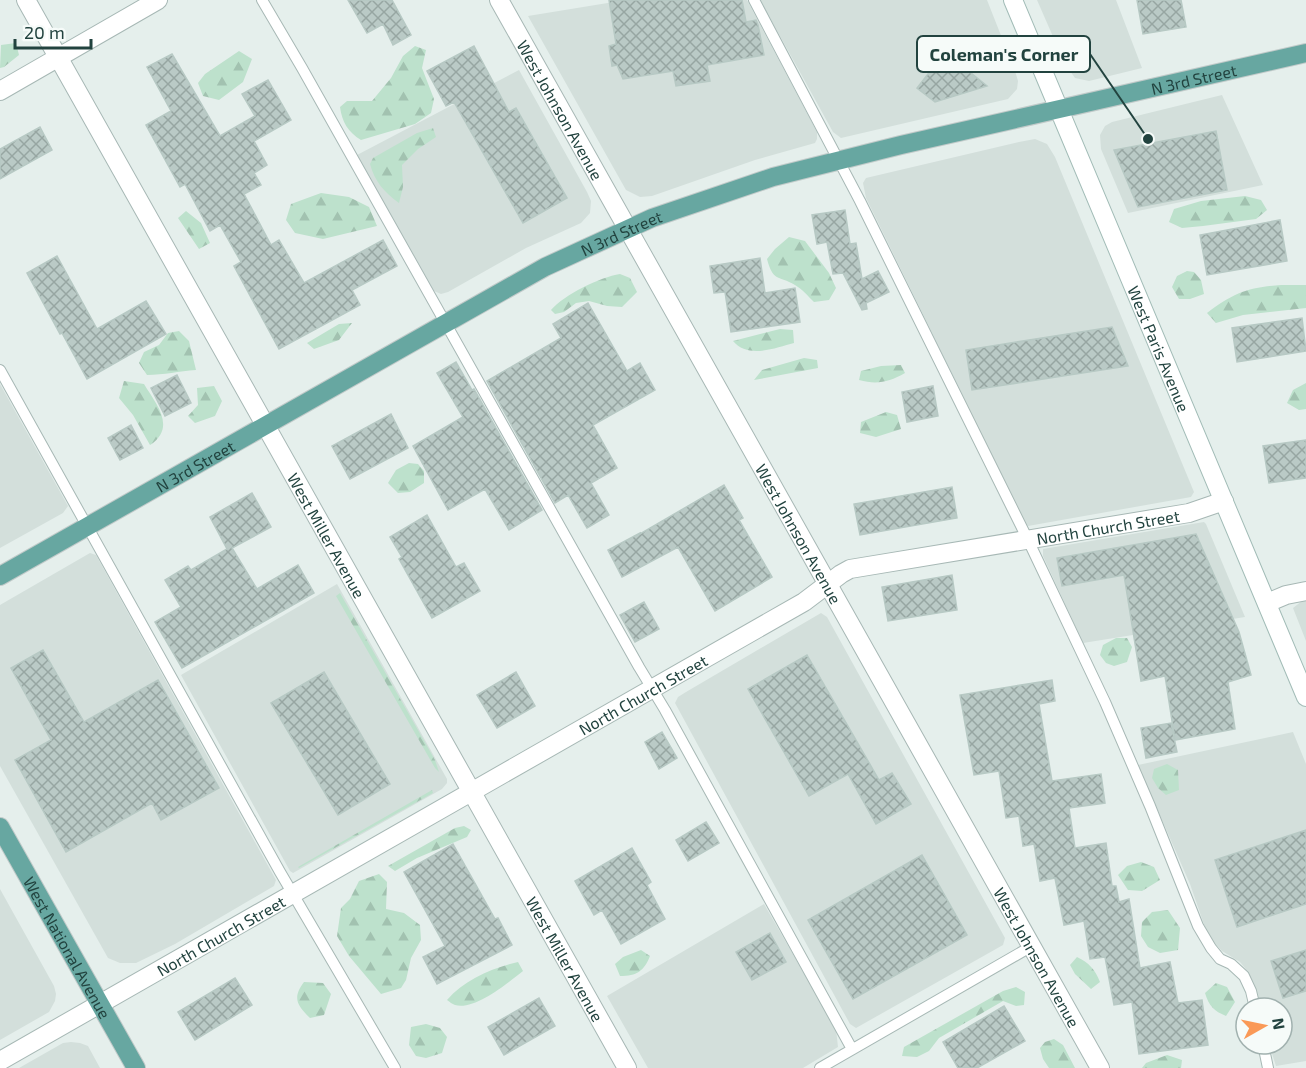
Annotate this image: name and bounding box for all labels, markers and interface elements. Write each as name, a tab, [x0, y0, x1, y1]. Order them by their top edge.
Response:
scale bar	[15, 12, 92, 50]
text: 20 m	[24, 21, 65, 43]
callout: Coleman's Corner	[917, 36, 1090, 72]
street label: West Johnson Avenue	[514, 37, 608, 183]
text: Coleman's Corner	[930, 43, 1079, 65]
street label: N 3rd Street	[1149, 60, 1238, 97]
street label: N 3rd Street	[577, 206, 664, 259]
street label: West Paris Avenue	[1125, 283, 1194, 414]
street label: N 3rd Street	[152, 436, 238, 495]
street label: West Johnson Avenue	[752, 460, 846, 607]
street label: West Miller Avenue	[284, 469, 370, 601]
street label: North Church Street	[1035, 505, 1181, 548]
street label: North Church Street	[575, 650, 710, 738]
street label: West National Avenue	[20, 873, 115, 1021]
street label: West Johnson Avenue	[991, 884, 1084, 1030]
street label: North Church Street	[153, 891, 288, 979]
street label: West Miller Avenue	[523, 893, 608, 1024]
north arrow	[1234, 996, 1294, 1056]
text: N	[1269, 1016, 1290, 1031]

